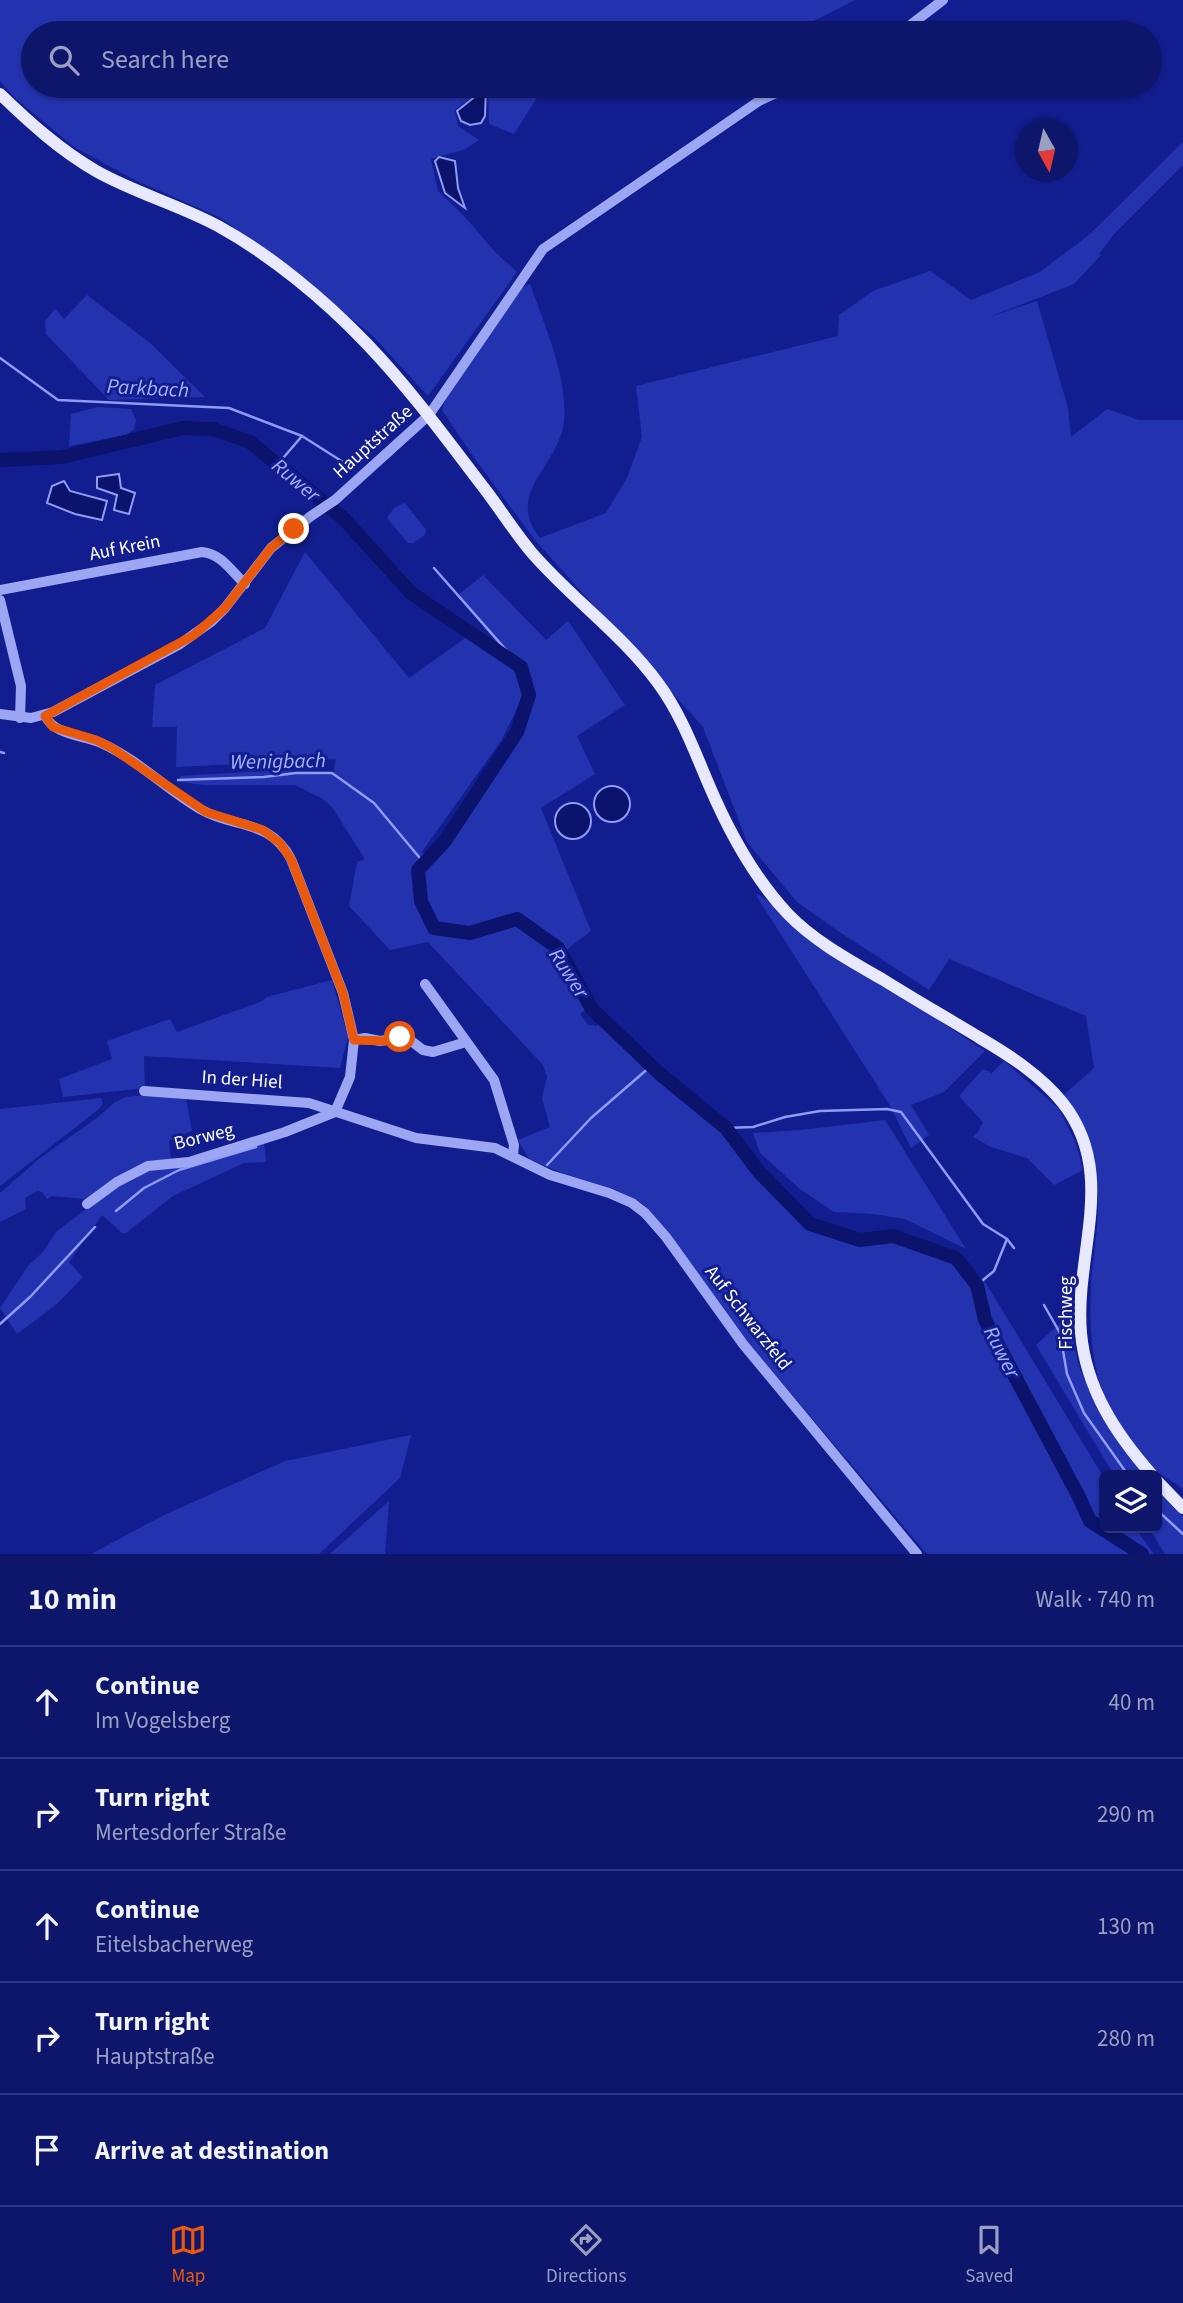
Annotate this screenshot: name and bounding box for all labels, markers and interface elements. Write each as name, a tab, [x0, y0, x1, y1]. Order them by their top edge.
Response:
search box	[21, 21, 1162, 98]
icon: search	[45, 41, 83, 79]
text: Search here	[101, 41, 229, 78]
north arrow	[1015, 119, 1078, 182]
water label: Parkbach	[106, 371, 190, 405]
street label: Hauptstraße	[327, 399, 419, 485]
water label: Ruwer	[265, 451, 327, 510]
route end	[278, 513, 309, 544]
street label: Auf Krein	[87, 528, 163, 568]
water label: Wenigbach	[230, 745, 326, 777]
water label: Ruwer	[542, 942, 597, 1005]
route start	[384, 1021, 415, 1052]
street label: In der Hiel	[201, 1064, 283, 1096]
street label: Borweg	[171, 1116, 237, 1157]
street label: Auf Schwarzfeld	[698, 1260, 798, 1376]
street label: Fischweg	[1053, 1276, 1080, 1350]
water label: Ruwer	[976, 1321, 1028, 1384]
map controls	[1099, 1470, 1162, 1533]
button: layers	[1099, 1470, 1162, 1533]
text: 10 min	[28, 1578, 117, 1621]
text: Walk · 740 m	[1036, 1583, 1155, 1616]
text: Continue	[95, 1667, 200, 1704]
icon: ahead	[28, 1683, 66, 1721]
text: 40 m	[1108, 1686, 1155, 1719]
text: Im Vogelsberg	[95, 1704, 230, 1737]
text: Turn right	[95, 1779, 210, 1816]
icon: right	[28, 1795, 66, 1833]
text: 290 m	[1097, 1798, 1155, 1831]
text: Mertesdorfer Straße	[95, 1816, 287, 1849]
text: Continue	[95, 1891, 200, 1928]
icon: ahead	[28, 1907, 66, 1945]
text: 130 m	[1097, 1910, 1155, 1943]
text: Eitelsbacherweg	[95, 1928, 253, 1961]
text: Turn right	[95, 2003, 210, 2040]
icon: right	[28, 2019, 66, 2057]
text: 280 m	[1097, 2022, 1155, 2055]
text: Hauptstraße	[95, 2040, 215, 2073]
icon: arrive	[28, 2131, 66, 2169]
text: Arrive at destination	[95, 2132, 329, 2169]
tab: Map	[169, 2221, 207, 2290]
tab: Directions	[546, 2221, 626, 2290]
tab: Saved	[965, 2221, 1014, 2290]

